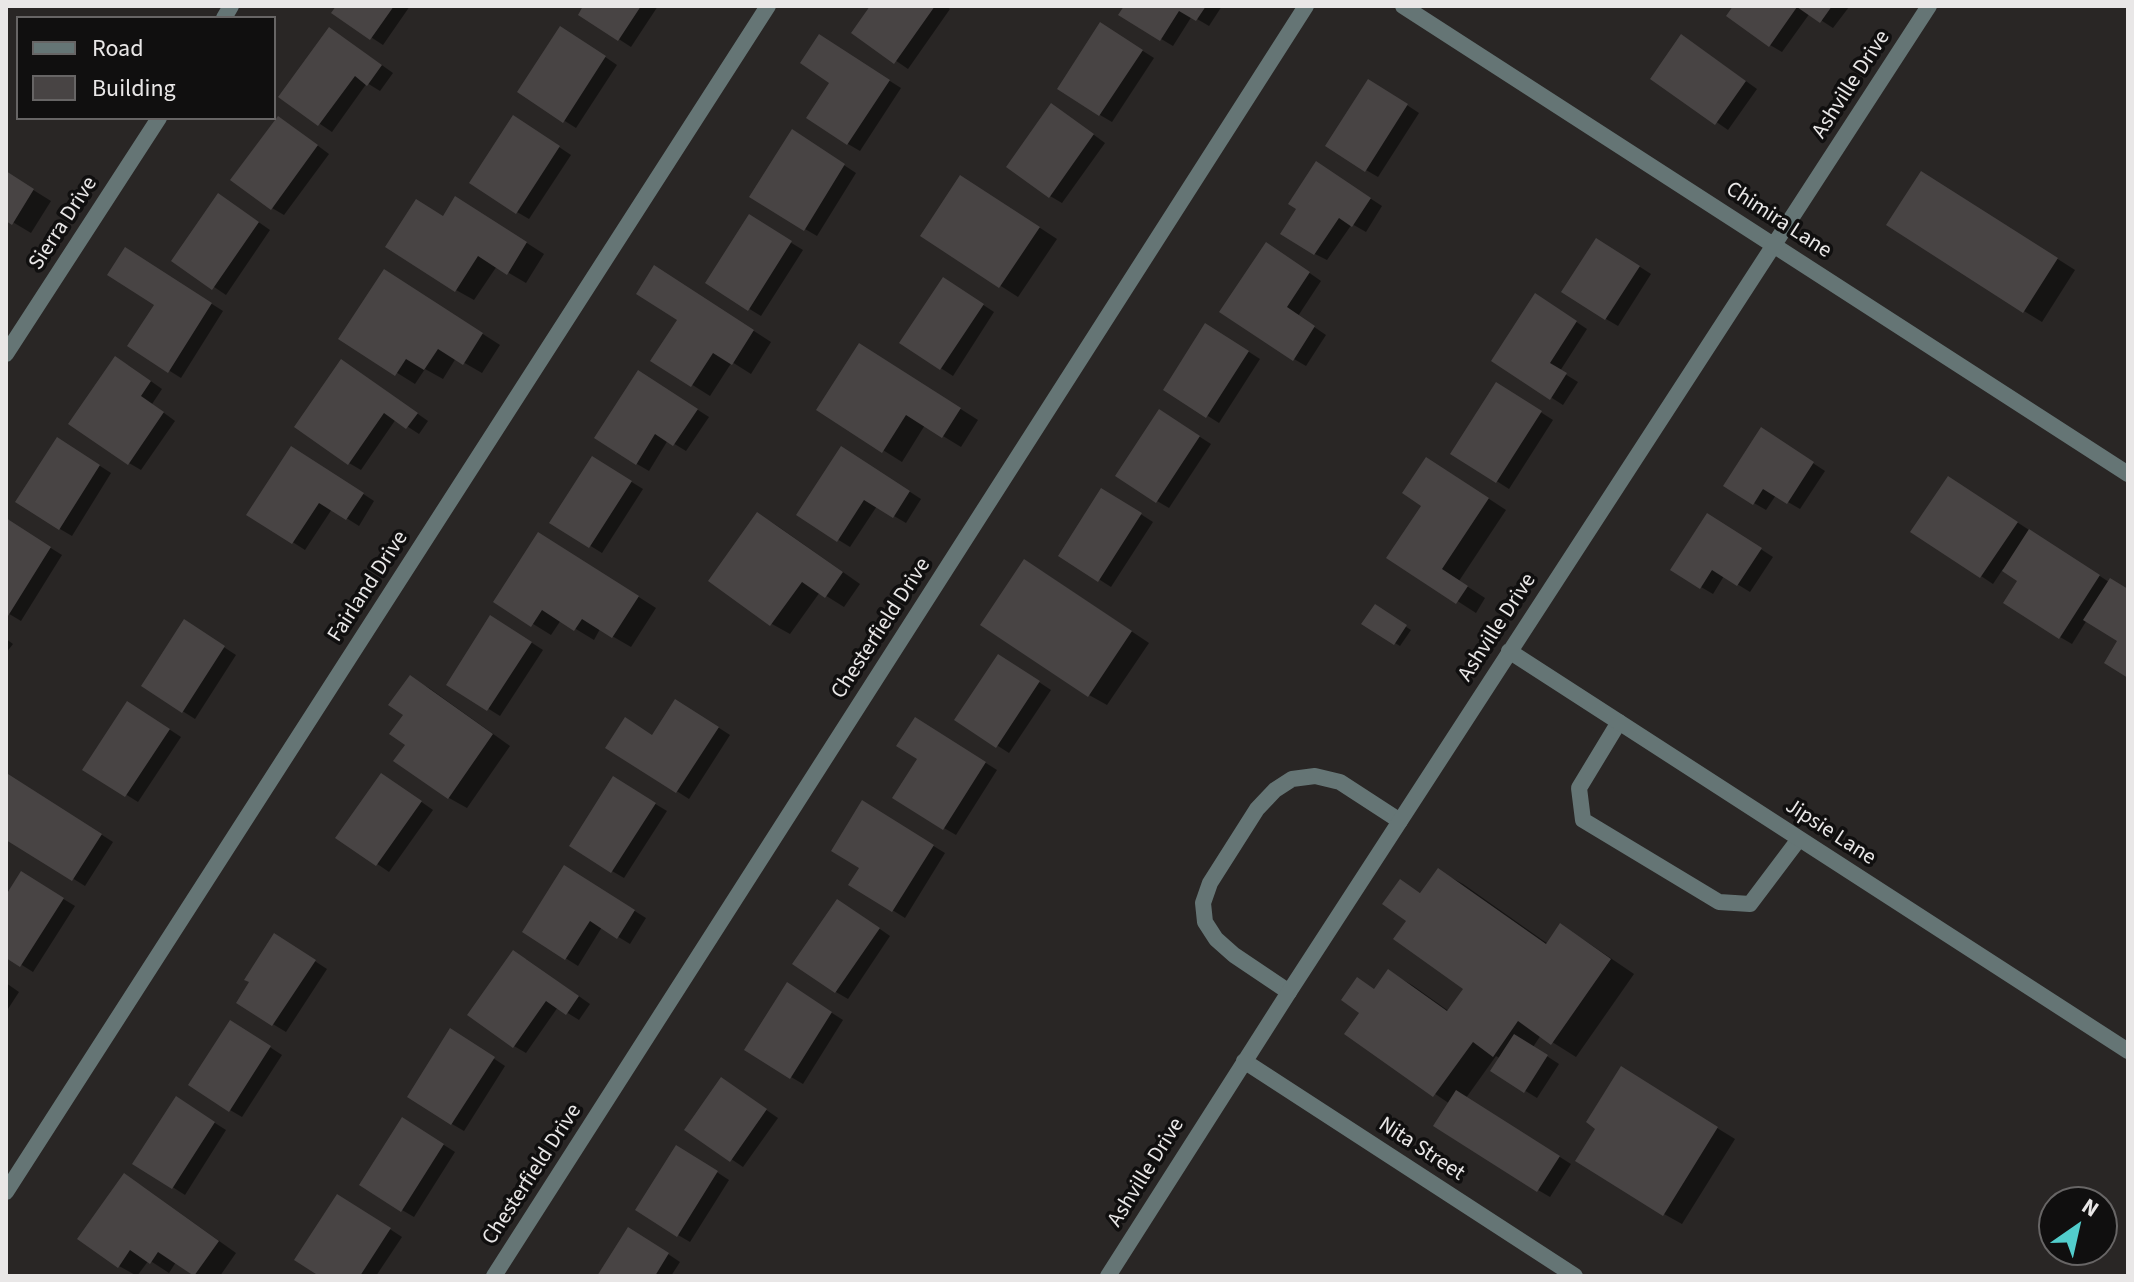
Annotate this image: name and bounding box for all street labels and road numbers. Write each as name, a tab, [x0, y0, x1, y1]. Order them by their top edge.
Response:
street label: Ashville Drive	[1807, 26, 1897, 144]
street label: Sierra Drive	[24, 172, 104, 276]
street label: Chimira Lane	[1720, 177, 1836, 265]
street label: Fairland Drive	[323, 526, 415, 648]
street label: Chesterfield Drive	[827, 554, 937, 704]
street label: Ashville Drive	[1453, 569, 1543, 687]
street label: Jipsie Lane	[1780, 794, 1880, 872]
street label: Chesterfield Drive	[478, 1100, 588, 1250]
street label: Nita Street	[1373, 1112, 1469, 1188]
street label: Ashville Drive	[1103, 1114, 1191, 1232]

